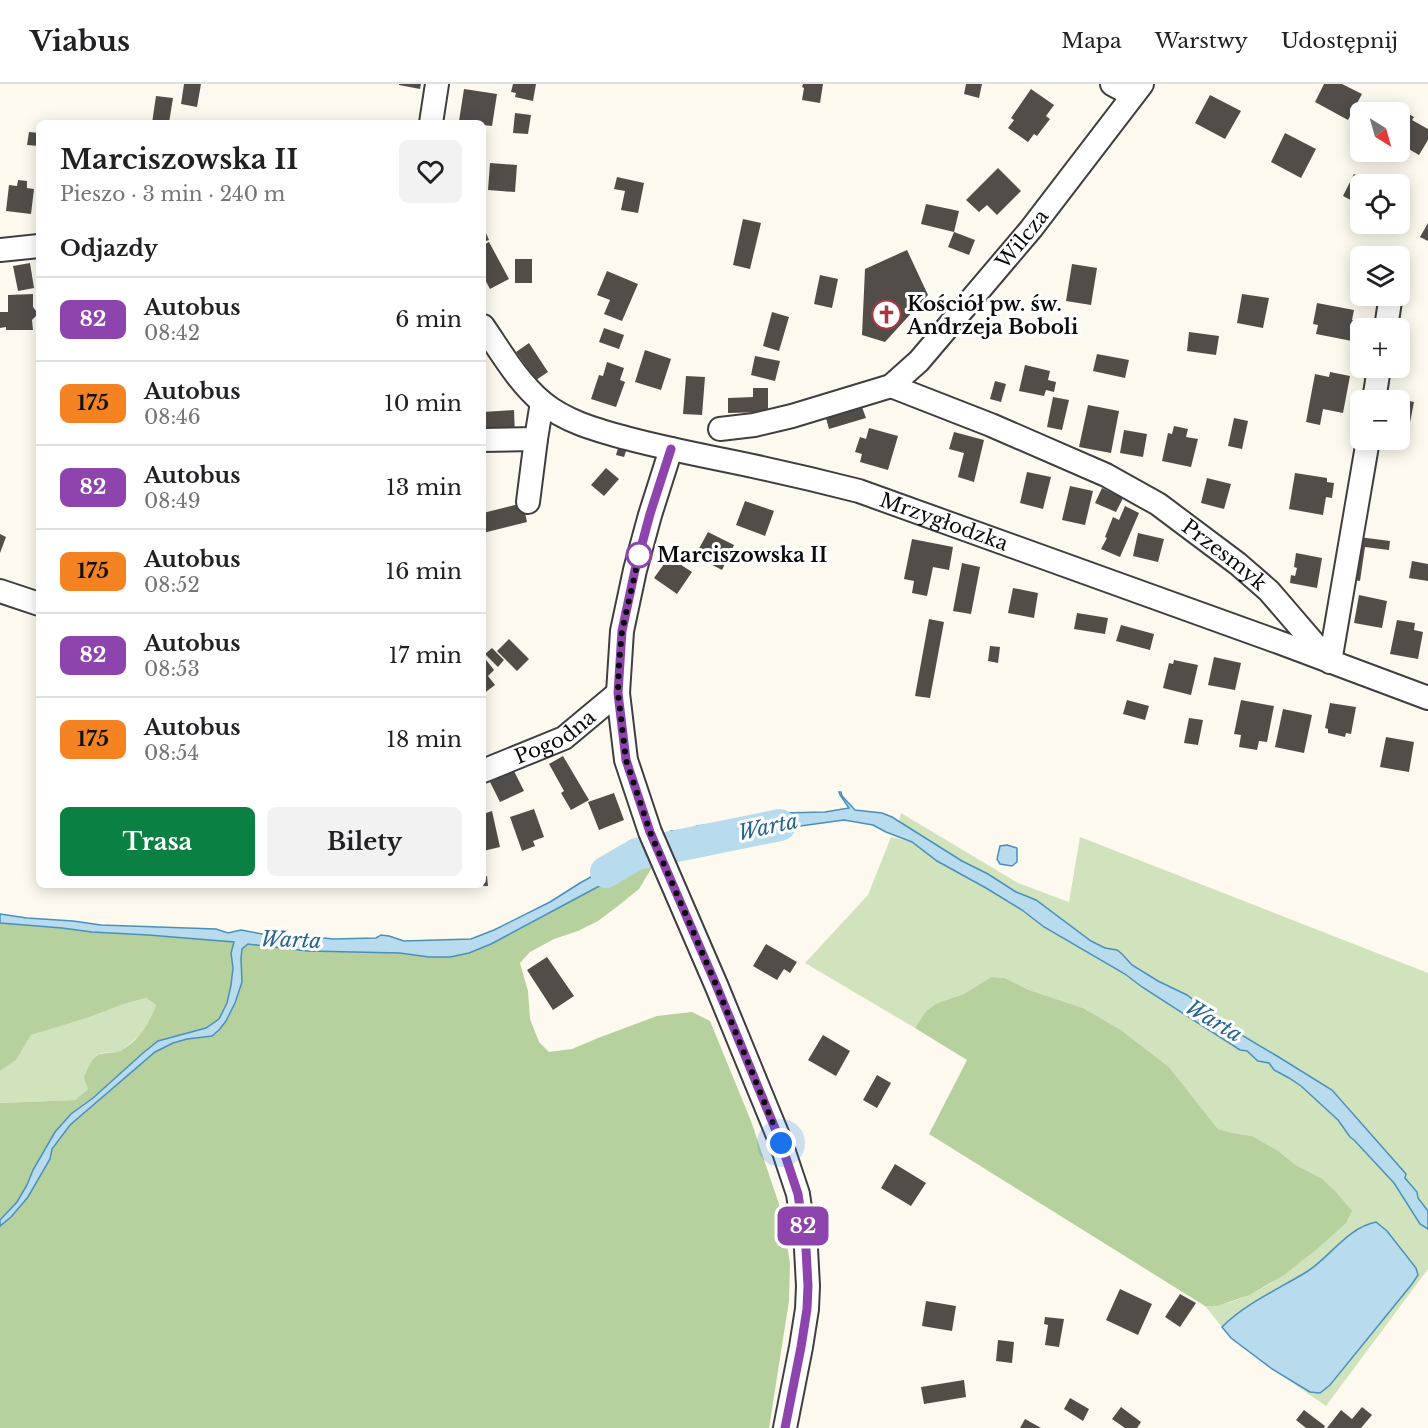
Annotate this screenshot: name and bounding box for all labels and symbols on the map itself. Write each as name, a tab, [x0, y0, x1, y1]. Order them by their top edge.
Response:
north arrow	[1350, 102, 1410, 162]
street label: Wilcza	[990, 204, 1054, 274]
place label: Kościół pw. św. Andrzeja Boboli	[906, 292, 1078, 339]
church icon: Kościół pw. św. Andrzeja Boboli	[870, 299, 902, 331]
street label: Mrzygłodzka	[877, 488, 1012, 556]
street label: Przesmyk	[1177, 514, 1272, 596]
marker: Marciszowska II	[626, 542, 652, 568]
place label: Marciszowska II	[657, 543, 827, 567]
street label: Pogodna	[511, 704, 601, 769]
water label: Warta	[736, 808, 800, 846]
water label: Warta	[260, 926, 322, 954]
water label: Warta	[1181, 994, 1247, 1048]
your location	[766, 1128, 796, 1158]
line badge: 82	[776, 1206, 830, 1246]

